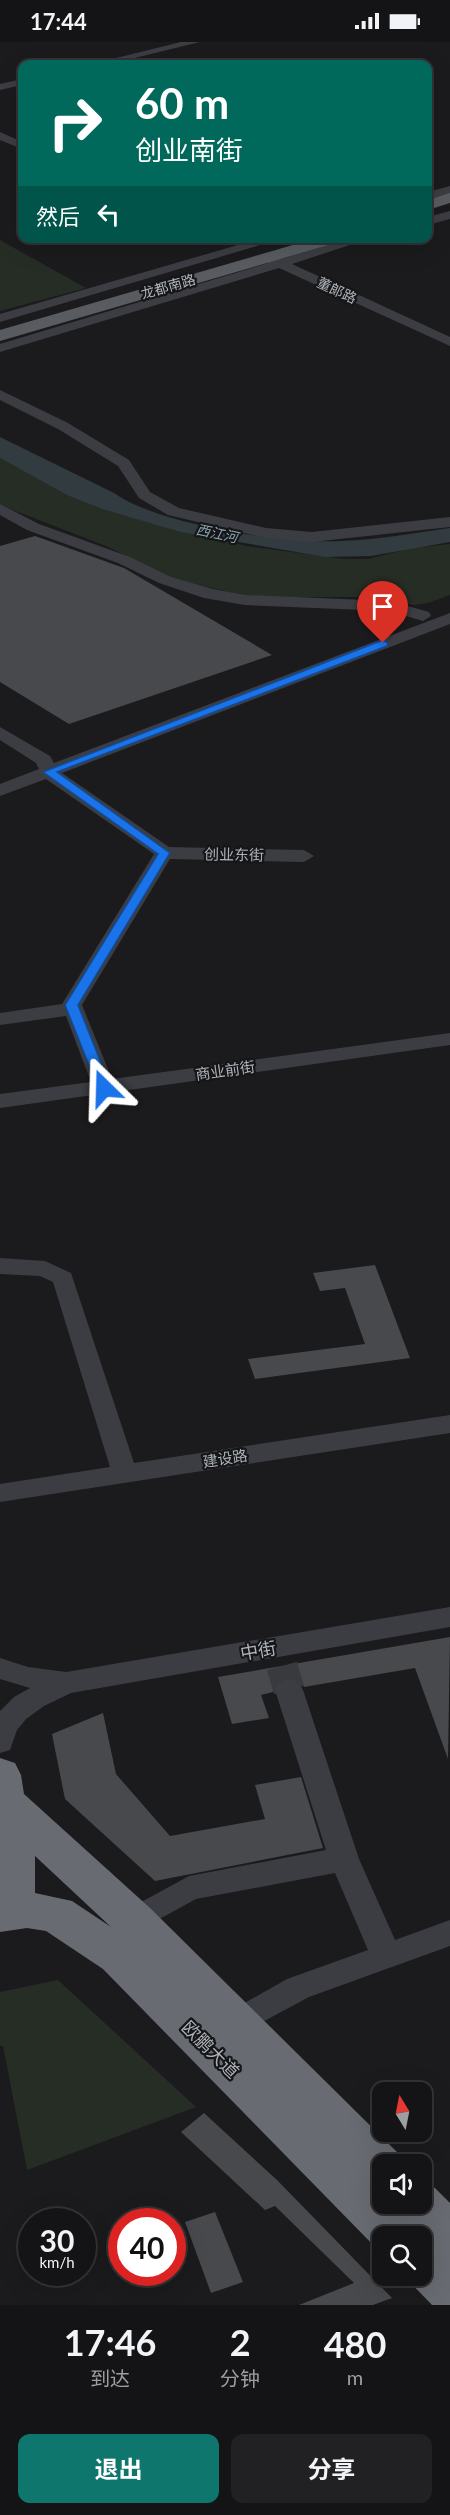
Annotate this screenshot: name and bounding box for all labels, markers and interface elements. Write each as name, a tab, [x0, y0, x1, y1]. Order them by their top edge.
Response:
text: 17:44	[30, 8, 87, 35]
text: 60 m	[135, 78, 229, 128]
icon: right	[36, 84, 114, 162]
text: 创业南街	[135, 133, 243, 166]
icon: left	[92, 198, 125, 231]
text: 然后	[36, 203, 80, 230]
street label: 龙都南路	[139, 270, 197, 302]
street label: 董郞路	[314, 273, 360, 307]
water label: 西江河	[195, 520, 242, 546]
pin	[357, 581, 408, 643]
icon: arrive	[366, 590, 399, 623]
street label: 创业东街	[204, 844, 264, 864]
position arrow	[72, 1056, 136, 1120]
street label: 商业前街	[194, 1057, 256, 1083]
street label: 建设路	[201, 1446, 249, 1470]
street label: 中街	[238, 1636, 278, 1664]
street label: 欧鹏大道	[178, 2016, 244, 2082]
north arrow	[372, 2082, 432, 2142]
map controls	[372, 2082, 432, 2286]
button: sound	[372, 2154, 432, 2214]
speed limit sign: 40	[108, 2208, 186, 2286]
text: 30	[40, 2222, 74, 2258]
button: search	[372, 2226, 432, 2286]
text: km/h	[39, 2253, 75, 2271]
text: 17:46	[64, 2320, 156, 2364]
text: 2	[230, 2320, 251, 2364]
text: 480	[324, 2322, 386, 2366]
text: m	[347, 2365, 363, 2389]
text: 到达	[90, 2366, 130, 2390]
text: 分钟	[220, 2366, 260, 2390]
button: 退出	[18, 2434, 219, 2503]
button: 分享	[231, 2434, 432, 2503]

